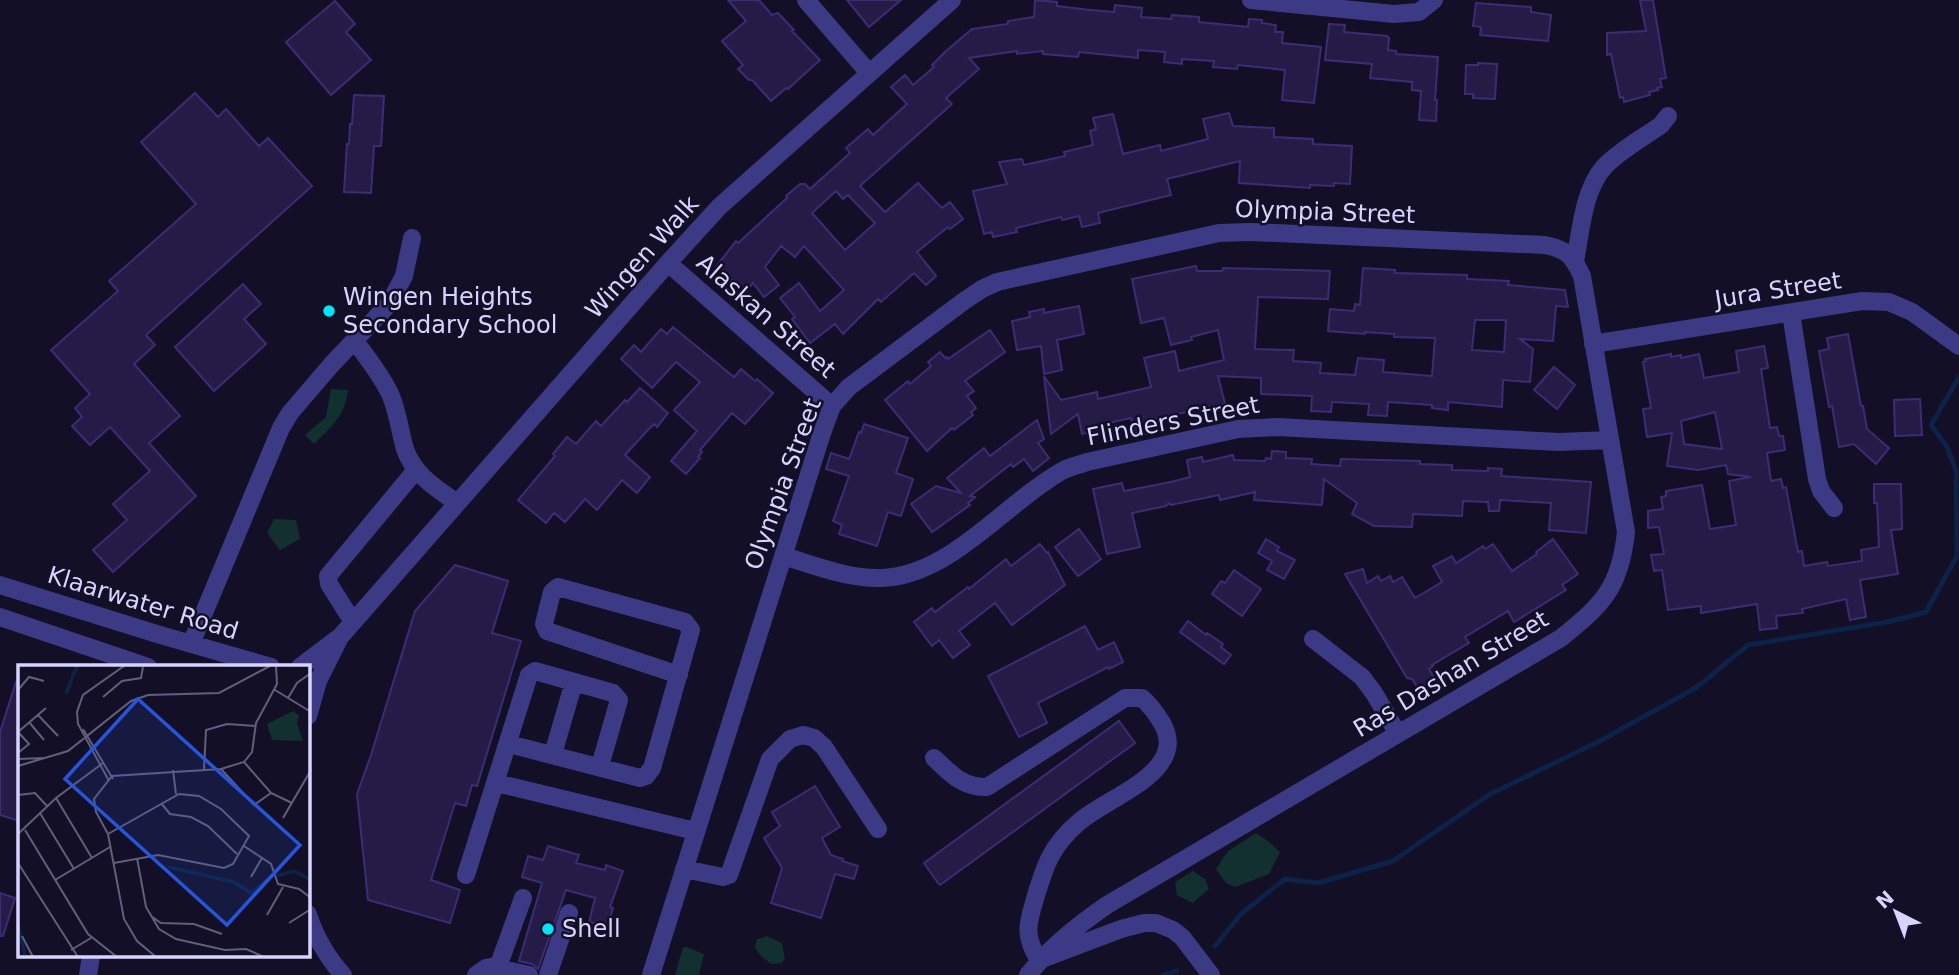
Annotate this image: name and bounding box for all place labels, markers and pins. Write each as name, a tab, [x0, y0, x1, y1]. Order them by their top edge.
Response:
place label: Wingen Heights Secondary School	[343, 283, 557, 339]
marker: Wingen Heights Secondary School	[321, 303, 337, 319]
place label: Shell	[562, 915, 621, 943]
marker: Shell	[540, 921, 556, 937]

